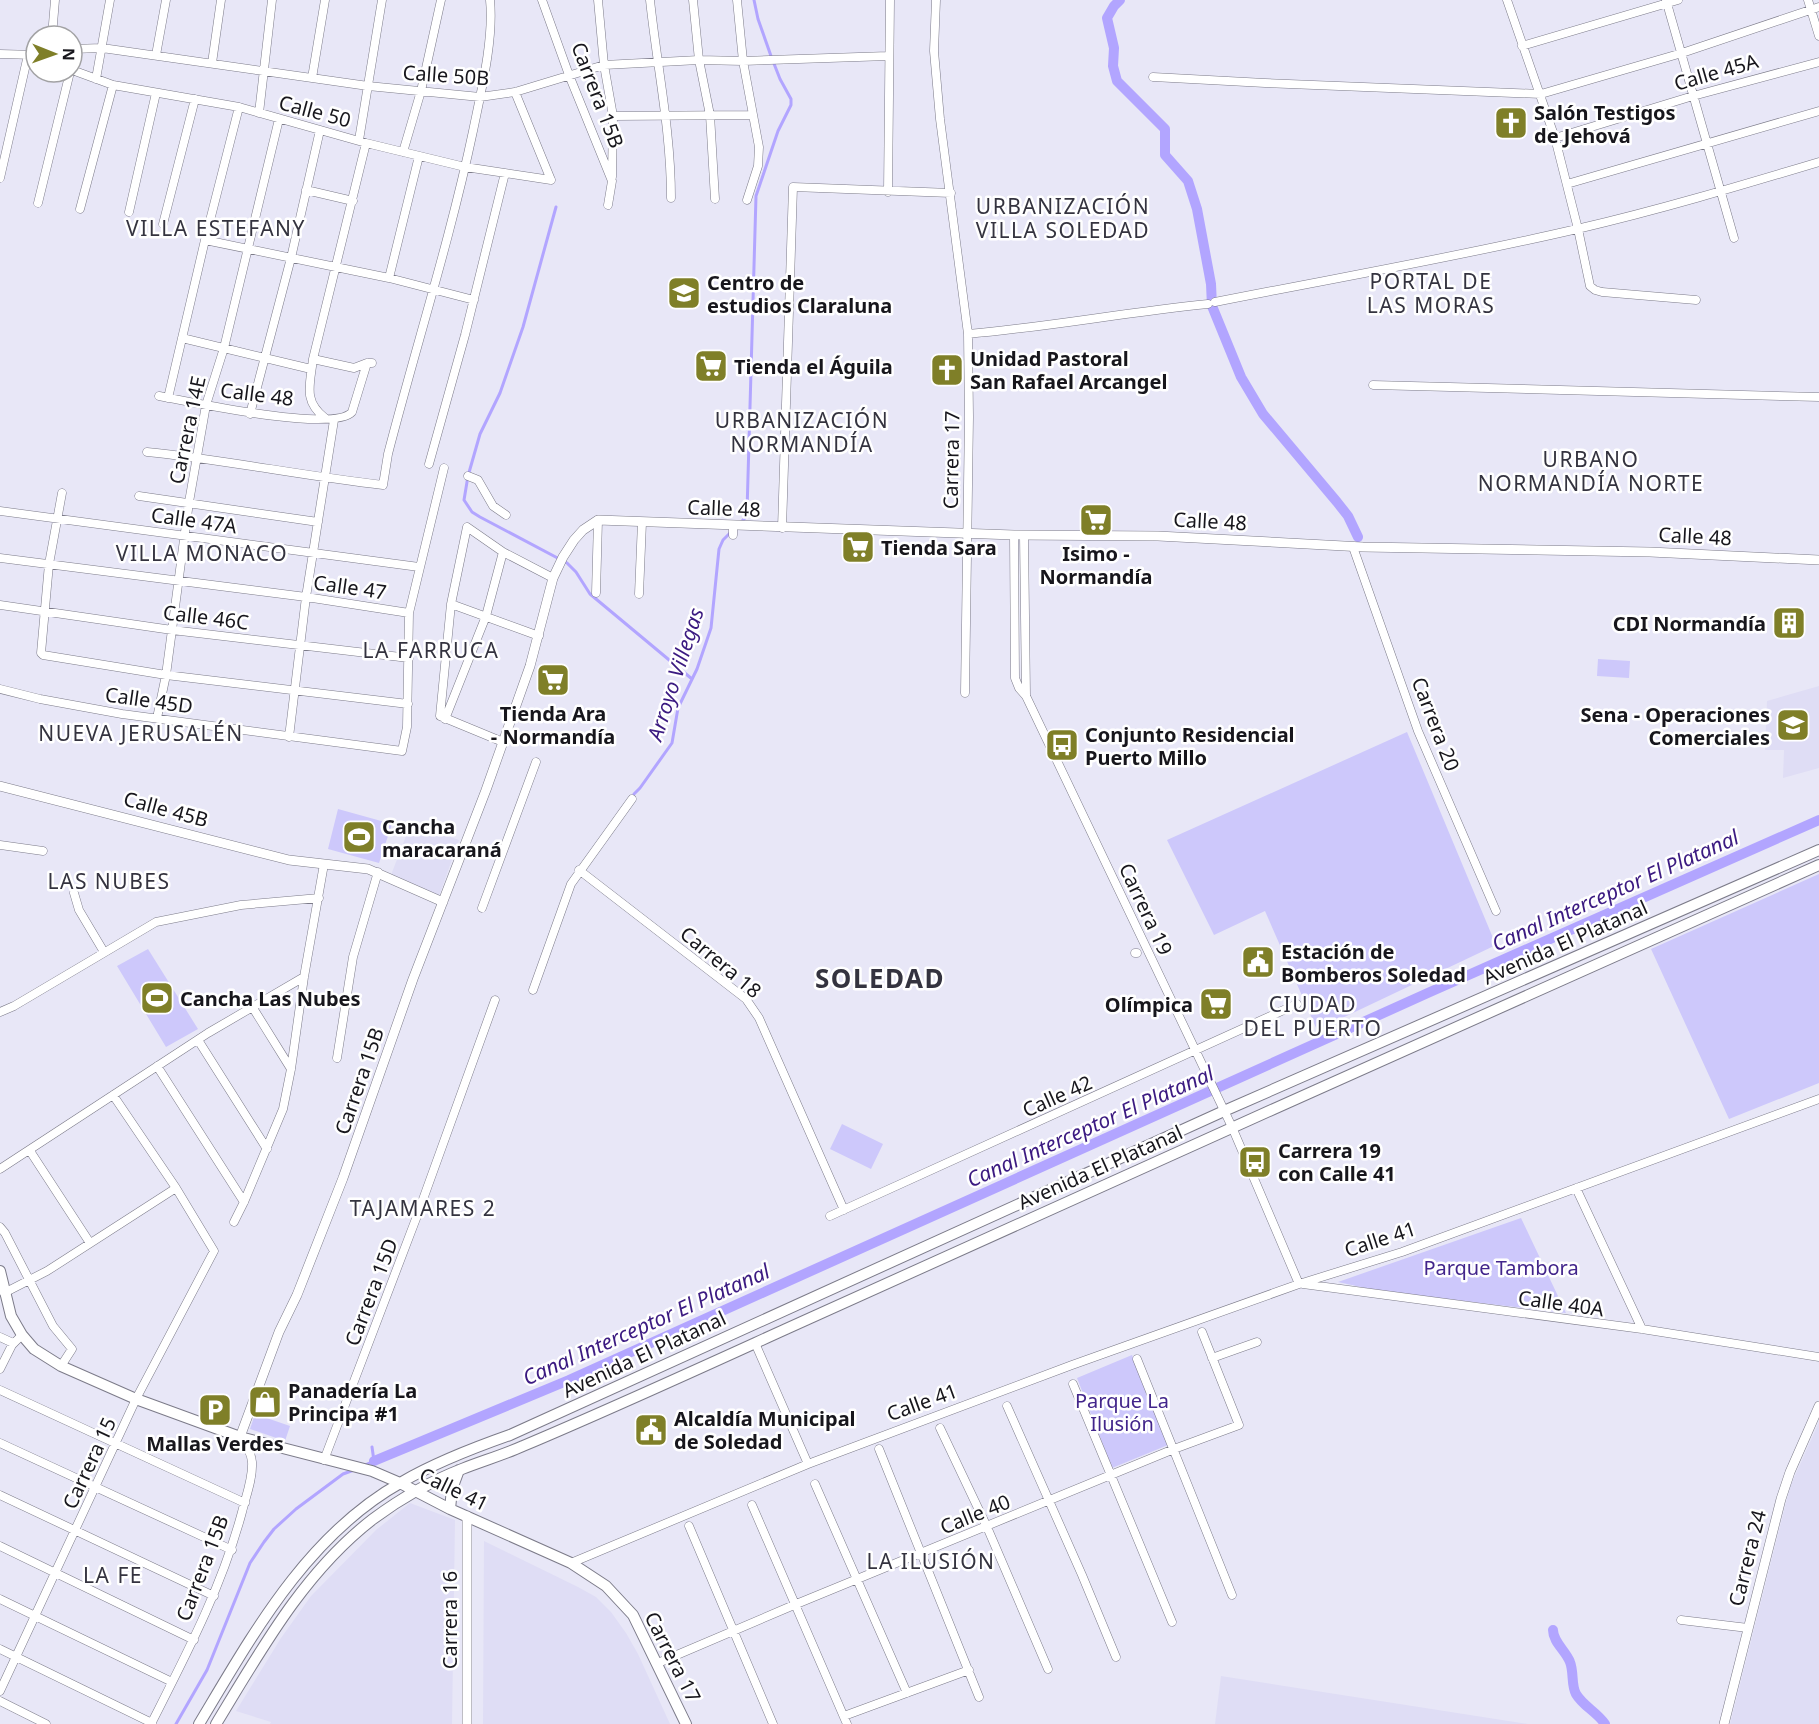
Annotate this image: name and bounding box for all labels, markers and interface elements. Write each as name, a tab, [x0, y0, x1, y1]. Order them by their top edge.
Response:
north arrow	[24, 24, 84, 84]
street label: Carrera 15B	[565, 38, 631, 152]
street label: Calle 45A	[1671, 47, 1761, 97]
text: N	[58, 48, 80, 61]
street label: Calle 50B	[402, 59, 490, 91]
street label: Calle 50	[276, 88, 354, 134]
place label: Salón Testigos de Jehová	[1534, 99, 1676, 149]
church icon: Salón Testigos de Jehová	[1493, 105, 1529, 141]
district label: URBANIZACIÓN VILLA SOLEDAD	[976, 192, 1150, 244]
district label: VILLA ESTEFANY	[126, 214, 306, 242]
district label: PORTAL DE LAS MORAS	[1367, 267, 1495, 319]
place label: Centro de estudios Claraluna	[707, 269, 892, 319]
school or university icon: Centro de estudios Claraluna	[666, 275, 702, 311]
place label: Unidad Pastoral San Rafael Arcangel	[970, 345, 1167, 395]
supermarket icon: Tienda el Águila	[693, 348, 729, 384]
church icon: Unidad Pastoral San Rafael Arcangel	[929, 352, 965, 388]
place label: Tienda el Águila	[734, 353, 893, 380]
street label: Carrera 14E	[162, 374, 212, 486]
street label: Calle 48	[219, 376, 295, 412]
district label: URBANIZACIÓN NORMANDÍA	[715, 406, 889, 458]
street label: Carrera 17	[937, 411, 965, 509]
district label: URBANO NORMANDÍA NORTE	[1478, 445, 1704, 497]
street label: Calle 48	[687, 493, 761, 523]
street label: Calle 47A	[149, 501, 239, 539]
supermarket icon: Isimo - Normandía	[1078, 502, 1114, 538]
street label: Calle 48	[1173, 506, 1247, 536]
street label: Calle 48	[1658, 521, 1732, 551]
supermarket icon: Tienda Sara	[840, 529, 876, 565]
place label: Tienda Sara	[881, 534, 997, 561]
district label: VILLA MONACO	[116, 539, 288, 567]
place label: Isimo - Normandía	[1040, 540, 1152, 590]
street label: Calle 47	[312, 569, 388, 605]
street label: Calle 46C	[162, 598, 251, 636]
water label: Arroyo Villegas	[640, 604, 710, 746]
building icon: CDI Normandía	[1771, 605, 1807, 641]
place label: CDI Normandía	[1613, 610, 1766, 637]
district label: LA FARRUCA	[363, 636, 499, 664]
supermarket icon: Tienda Ara - Normandía	[535, 662, 571, 698]
street label: Carrera 20	[1406, 673, 1466, 775]
street label: Calle 45D	[103, 680, 195, 720]
place label: Tienda Ara - Normandía	[491, 700, 615, 750]
place label: Sena - Operaciones Comerciales	[1581, 701, 1770, 751]
school or university icon: Sena - Operaciones Comerciales	[1775, 707, 1811, 743]
district label: NUEVA JERUSALÉN	[38, 719, 244, 747]
place label: Conjunto Residencial Puerto Millo	[1085, 721, 1295, 771]
bus stop icon: Conjunto Residencial Puerto Millo	[1044, 727, 1080, 763]
street label: Calle 45B	[121, 785, 211, 833]
place label: Cancha maracaraná	[382, 813, 502, 863]
sports icon: Cancha maracaraná	[341, 819, 377, 855]
water label: Canal Interceptor El Platanal	[1487, 823, 1743, 957]
street label: Carrera 19	[1113, 859, 1179, 959]
district label: LAS NUBES	[47, 867, 171, 895]
street label: Avenida El Platanal	[1478, 894, 1652, 990]
street label: Carrera 18	[675, 920, 767, 1004]
place label: Estación de Bomberos Soledad	[1281, 938, 1466, 988]
public building icon: Estación de Bomberos Soledad	[1240, 944, 1276, 980]
district label: SOLEDAD	[815, 960, 945, 996]
sports icon: Cancha Las Nubes	[139, 980, 175, 1016]
place label: Cancha Las Nubes	[180, 985, 361, 1012]
supermarket icon: Olímpica	[1198, 986, 1234, 1022]
district label: CIUDAD DEL PUERTO	[1244, 990, 1382, 1042]
place label: Olímpica	[1105, 991, 1193, 1018]
street label: Carrera 15B	[328, 1024, 390, 1138]
water label: Canal Interceptor El Platanal	[962, 1059, 1218, 1193]
street label: Calle 42	[1018, 1069, 1096, 1123]
street label: Avenida El Platanal	[1013, 1119, 1187, 1215]
place label: Carrera 19 con Calle 41	[1278, 1137, 1396, 1187]
bus stop icon: Carrera 19 con Calle 41	[1237, 1144, 1273, 1180]
district label: TAJAMARES 2	[350, 1194, 496, 1222]
street label: Calle 41	[1341, 1215, 1419, 1263]
street label: Carrera 15D	[338, 1234, 404, 1350]
park label: Parque Tambora	[1423, 1254, 1579, 1281]
water label: Canal Interceptor El Platanal	[518, 1257, 774, 1391]
street label: Calle 40A	[1516, 1284, 1606, 1322]
street label: Avenida El Platanal	[558, 1304, 730, 1404]
place label: Panadería La Principa #1	[288, 1377, 417, 1427]
street label: Calle 41	[883, 1377, 961, 1427]
shop icon: Panadería La Principa #1	[247, 1384, 283, 1420]
park label: Parque La Ilusión	[1075, 1387, 1169, 1437]
parking icon: Mallas Verdes	[197, 1392, 233, 1428]
place label: Alcaldía Municipal de Soledad	[674, 1405, 856, 1455]
public building icon: Alcaldía Municipal de Soledad	[633, 1412, 669, 1448]
street label: Carrera 15	[56, 1413, 122, 1513]
place label: Mallas Verdes	[146, 1430, 284, 1457]
street label: Calle 41	[415, 1461, 493, 1517]
street label: Calle 40	[936, 1488, 1014, 1540]
street label: Carrera 24	[1722, 1506, 1772, 1609]
street label: Carrera 15B	[169, 1511, 235, 1625]
district label: LA ILUSIÓN	[866, 1547, 996, 1575]
district label: LA FE	[83, 1561, 143, 1589]
street label: Carrera 16	[436, 1571, 463, 1669]
street label: Carrera 17	[639, 1607, 707, 1707]

